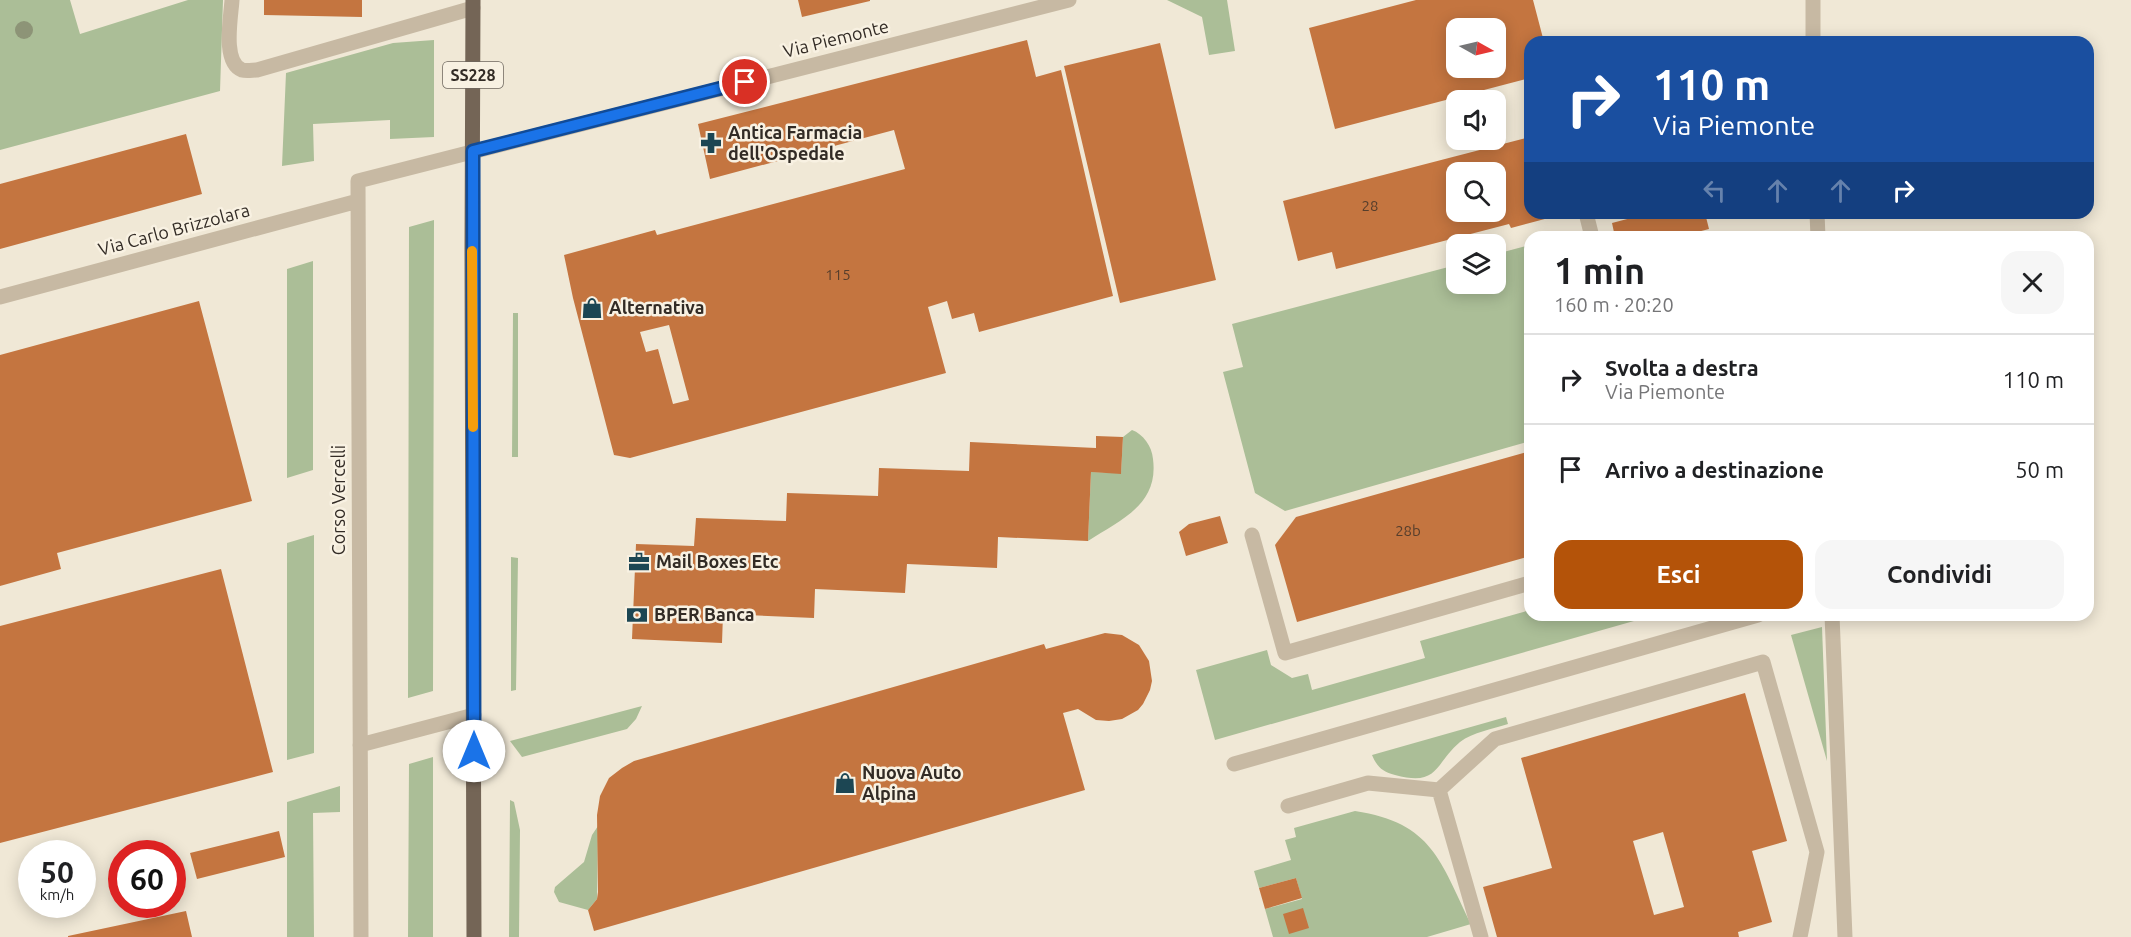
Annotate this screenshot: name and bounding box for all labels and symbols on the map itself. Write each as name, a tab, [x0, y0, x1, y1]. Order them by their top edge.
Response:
street label: Via Piemonte	[781, 15, 891, 61]
north arrow	[1446, 18, 1506, 78]
pin	[719, 56, 770, 107]
road number: SS228	[443, 62, 503, 88]
place label: Antica Farmacia dell'Ospedale	[728, 122, 862, 163]
pharmacy icon: Antica Farmacia dell'Ospedale	[699, 131, 723, 155]
house number: 28	[1362, 197, 1378, 214]
street label: Via Carlo Brizzolara	[96, 199, 252, 259]
house number: 115	[825, 266, 851, 283]
shop icon: Alternativa	[580, 296, 604, 320]
place label: Alternativa	[609, 297, 704, 317]
street label: Corso Vercelli	[328, 445, 348, 555]
house number: 28b	[1395, 522, 1421, 539]
office icon: Mail Boxes Etc	[627, 550, 651, 574]
place label: Mail Boxes Etc	[656, 551, 779, 571]
bank icon: BPER Banca	[625, 603, 649, 627]
place label: BPER Banca	[654, 604, 755, 624]
position arrow	[442, 719, 506, 783]
place label: Nuova Auto Alpina	[862, 762, 962, 803]
shop icon: Nuova Auto Alpina	[833, 771, 857, 795]
speed limit sign: 60	[108, 840, 186, 918]

